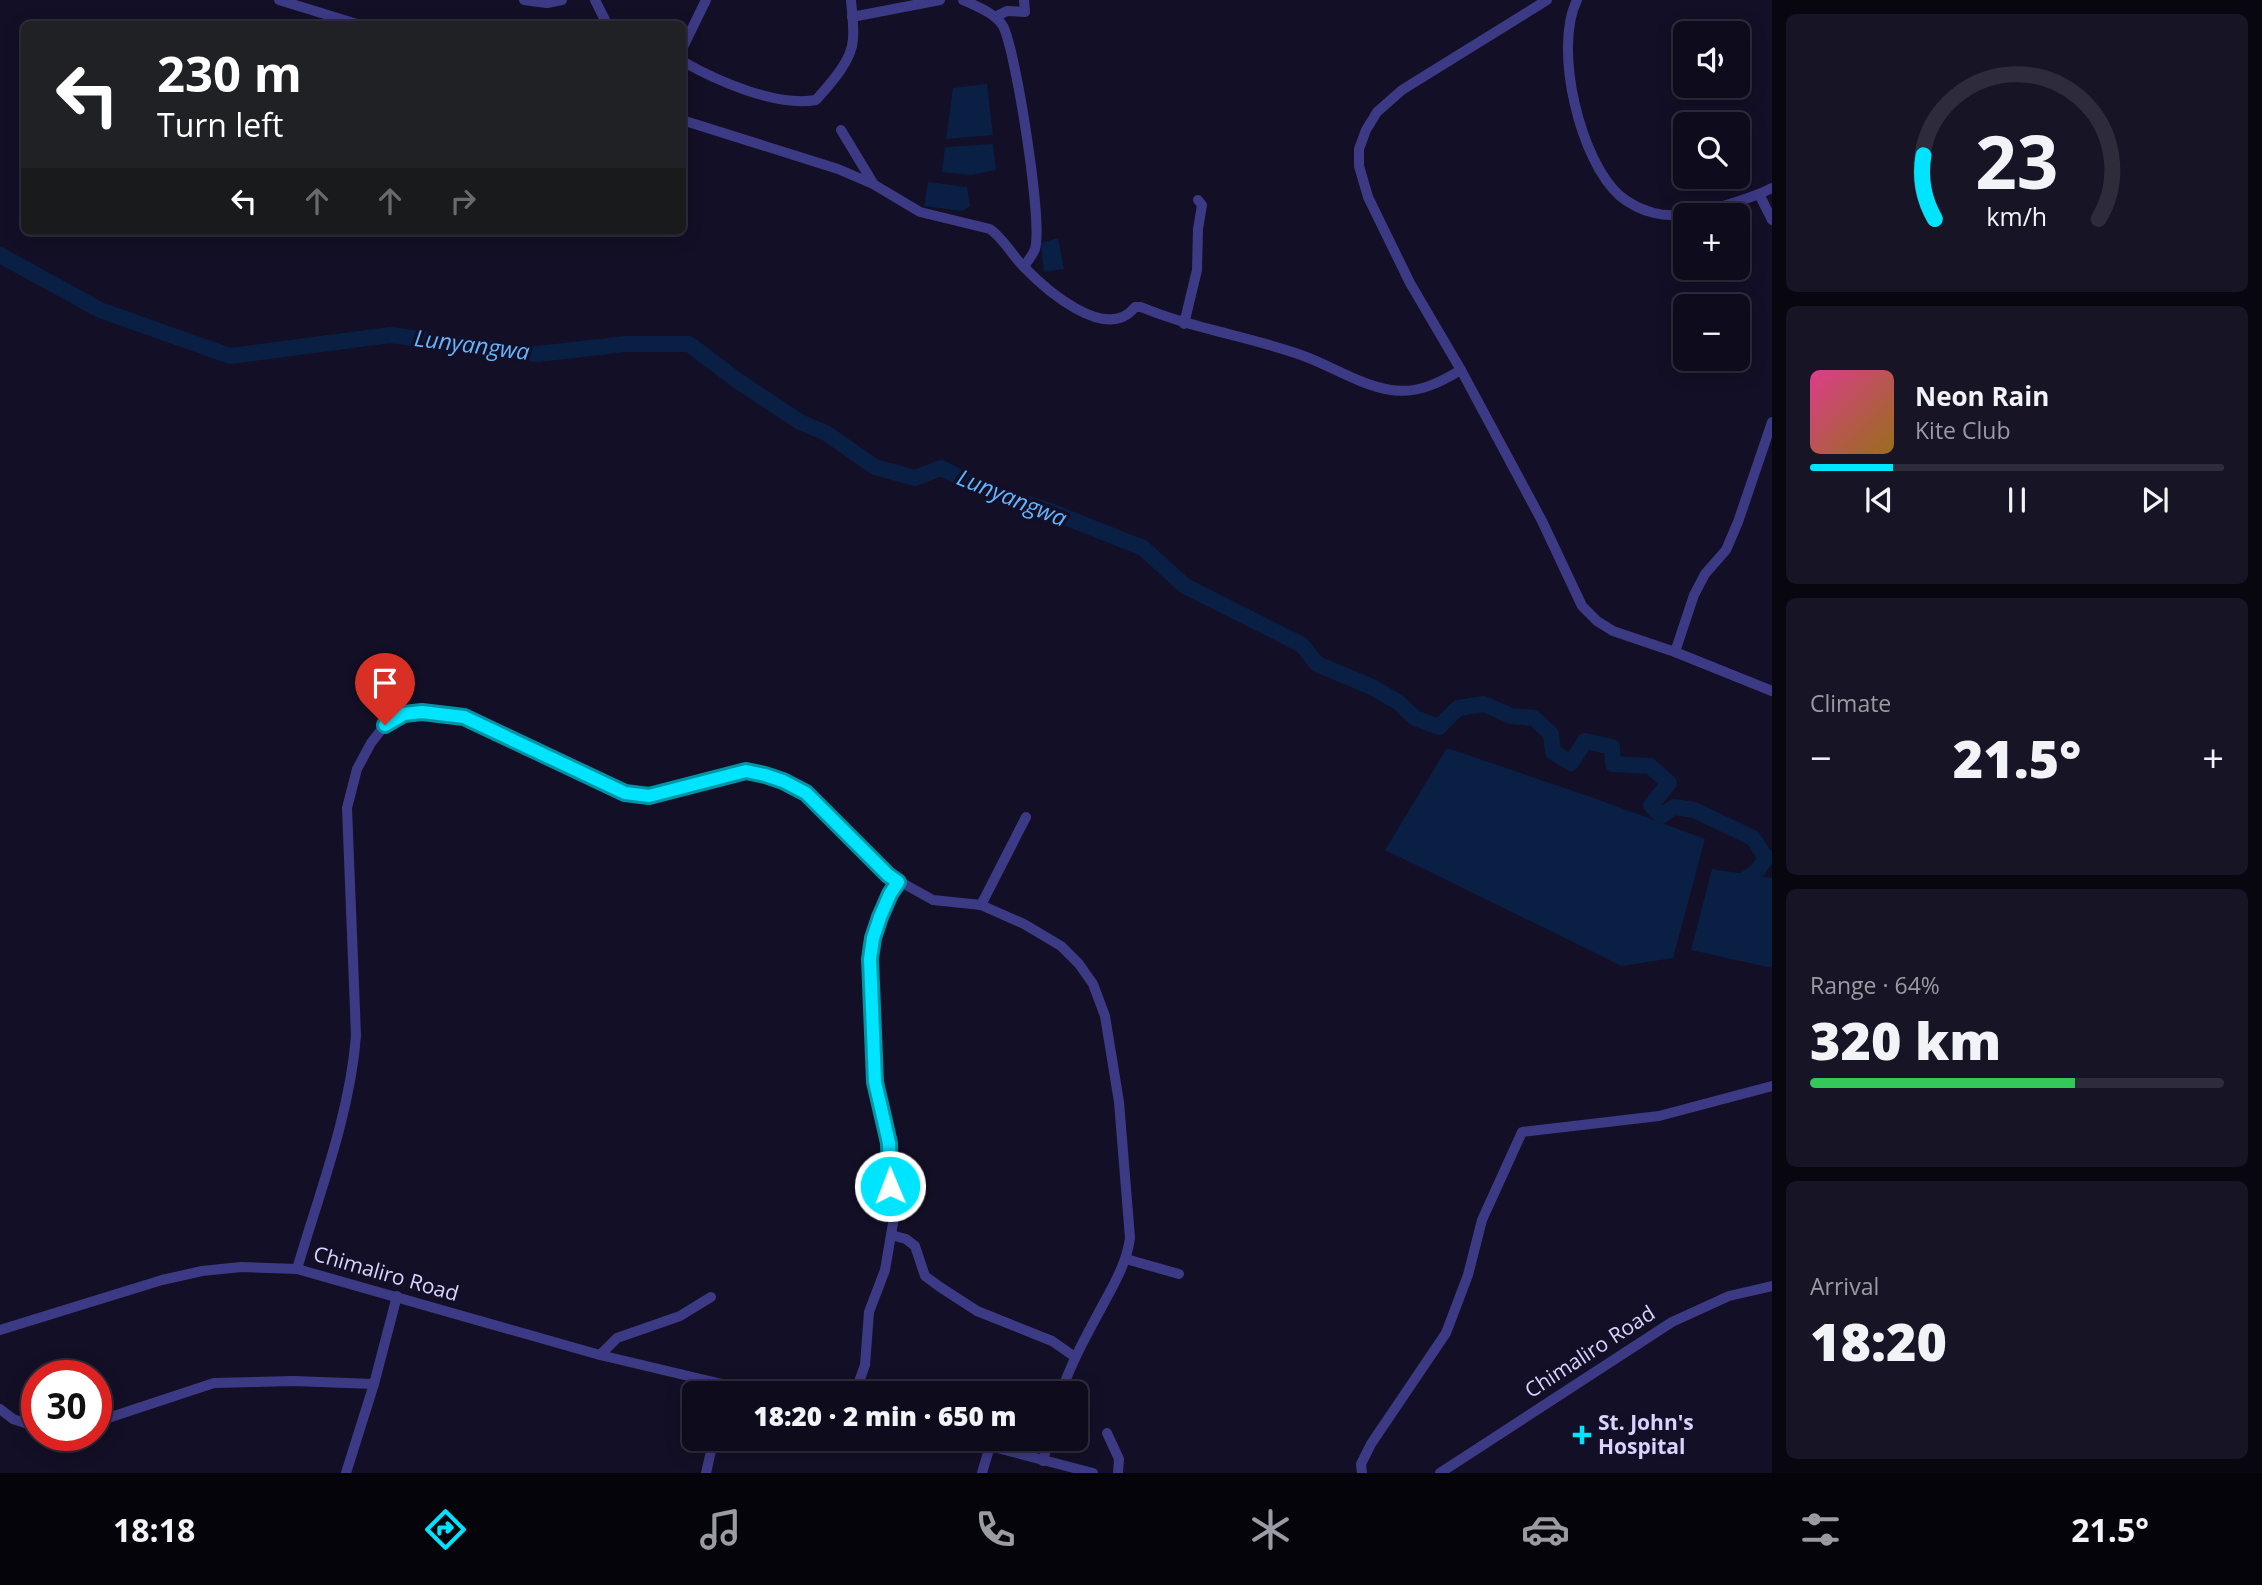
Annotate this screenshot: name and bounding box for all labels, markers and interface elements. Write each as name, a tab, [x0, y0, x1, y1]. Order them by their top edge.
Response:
map controls	[1673, 21, 1750, 371]
button: sound	[1673, 21, 1750, 98]
text: 230 m	[157, 40, 302, 106]
icon: left	[42, 49, 133, 140]
text: Turn left	[157, 103, 283, 146]
text: 23	[1975, 111, 2059, 210]
button: search	[1673, 112, 1750, 189]
icon: left	[225, 182, 263, 220]
icon: ahead	[298, 182, 336, 220]
icon: ahead	[371, 182, 409, 220]
icon: right	[444, 182, 482, 220]
text: km/h	[1987, 199, 2047, 233]
button: +	[1673, 203, 1750, 280]
button: −	[1673, 294, 1750, 371]
water label: Lunyangwa	[413, 321, 532, 367]
text: Neon Rain	[1915, 378, 2049, 414]
text: Kite Club	[1915, 414, 2010, 446]
water label: Lunyangwa	[953, 461, 1072, 534]
icon: previous	[1860, 481, 1898, 519]
icon: pause	[1998, 481, 2036, 519]
icon: next	[2136, 481, 2174, 519]
pin	[355, 653, 415, 725]
icon: arrive	[366, 664, 404, 702]
text: Climate	[1810, 687, 1891, 719]
text: 21.5°	[1953, 722, 2081, 793]
text: −	[1810, 731, 1832, 783]
text: +	[2202, 731, 2224, 783]
text: Range · 64%	[1810, 969, 1940, 1001]
text: 320 km	[1810, 1004, 2001, 1075]
position arrow	[853, 1149, 927, 1223]
street label: Chimaliro Road	[310, 1239, 462, 1307]
text: Arrival	[1810, 1270, 1879, 1302]
street label: Chimaliro Road	[1519, 1299, 1660, 1404]
text: 18:20	[1810, 1305, 1947, 1376]
speed limit sign: 30	[21, 1360, 112, 1451]
text: 18:20 · 2 min · 650 m	[754, 1398, 1016, 1434]
place label: St. John's Hospital	[1598, 1408, 1694, 1460]
marker: St. John's Hospital	[1572, 1425, 1592, 1445]
icon: directions	[421, 1505, 470, 1554]
icon: music	[696, 1505, 745, 1554]
icon: phone	[971, 1505, 1020, 1554]
icon: climate	[1246, 1505, 1295, 1554]
icon: car	[1521, 1505, 1570, 1554]
icon: filters	[1796, 1505, 1845, 1554]
text: 18:18	[113, 1508, 195, 1551]
text: 21.5°	[2071, 1508, 2149, 1551]

